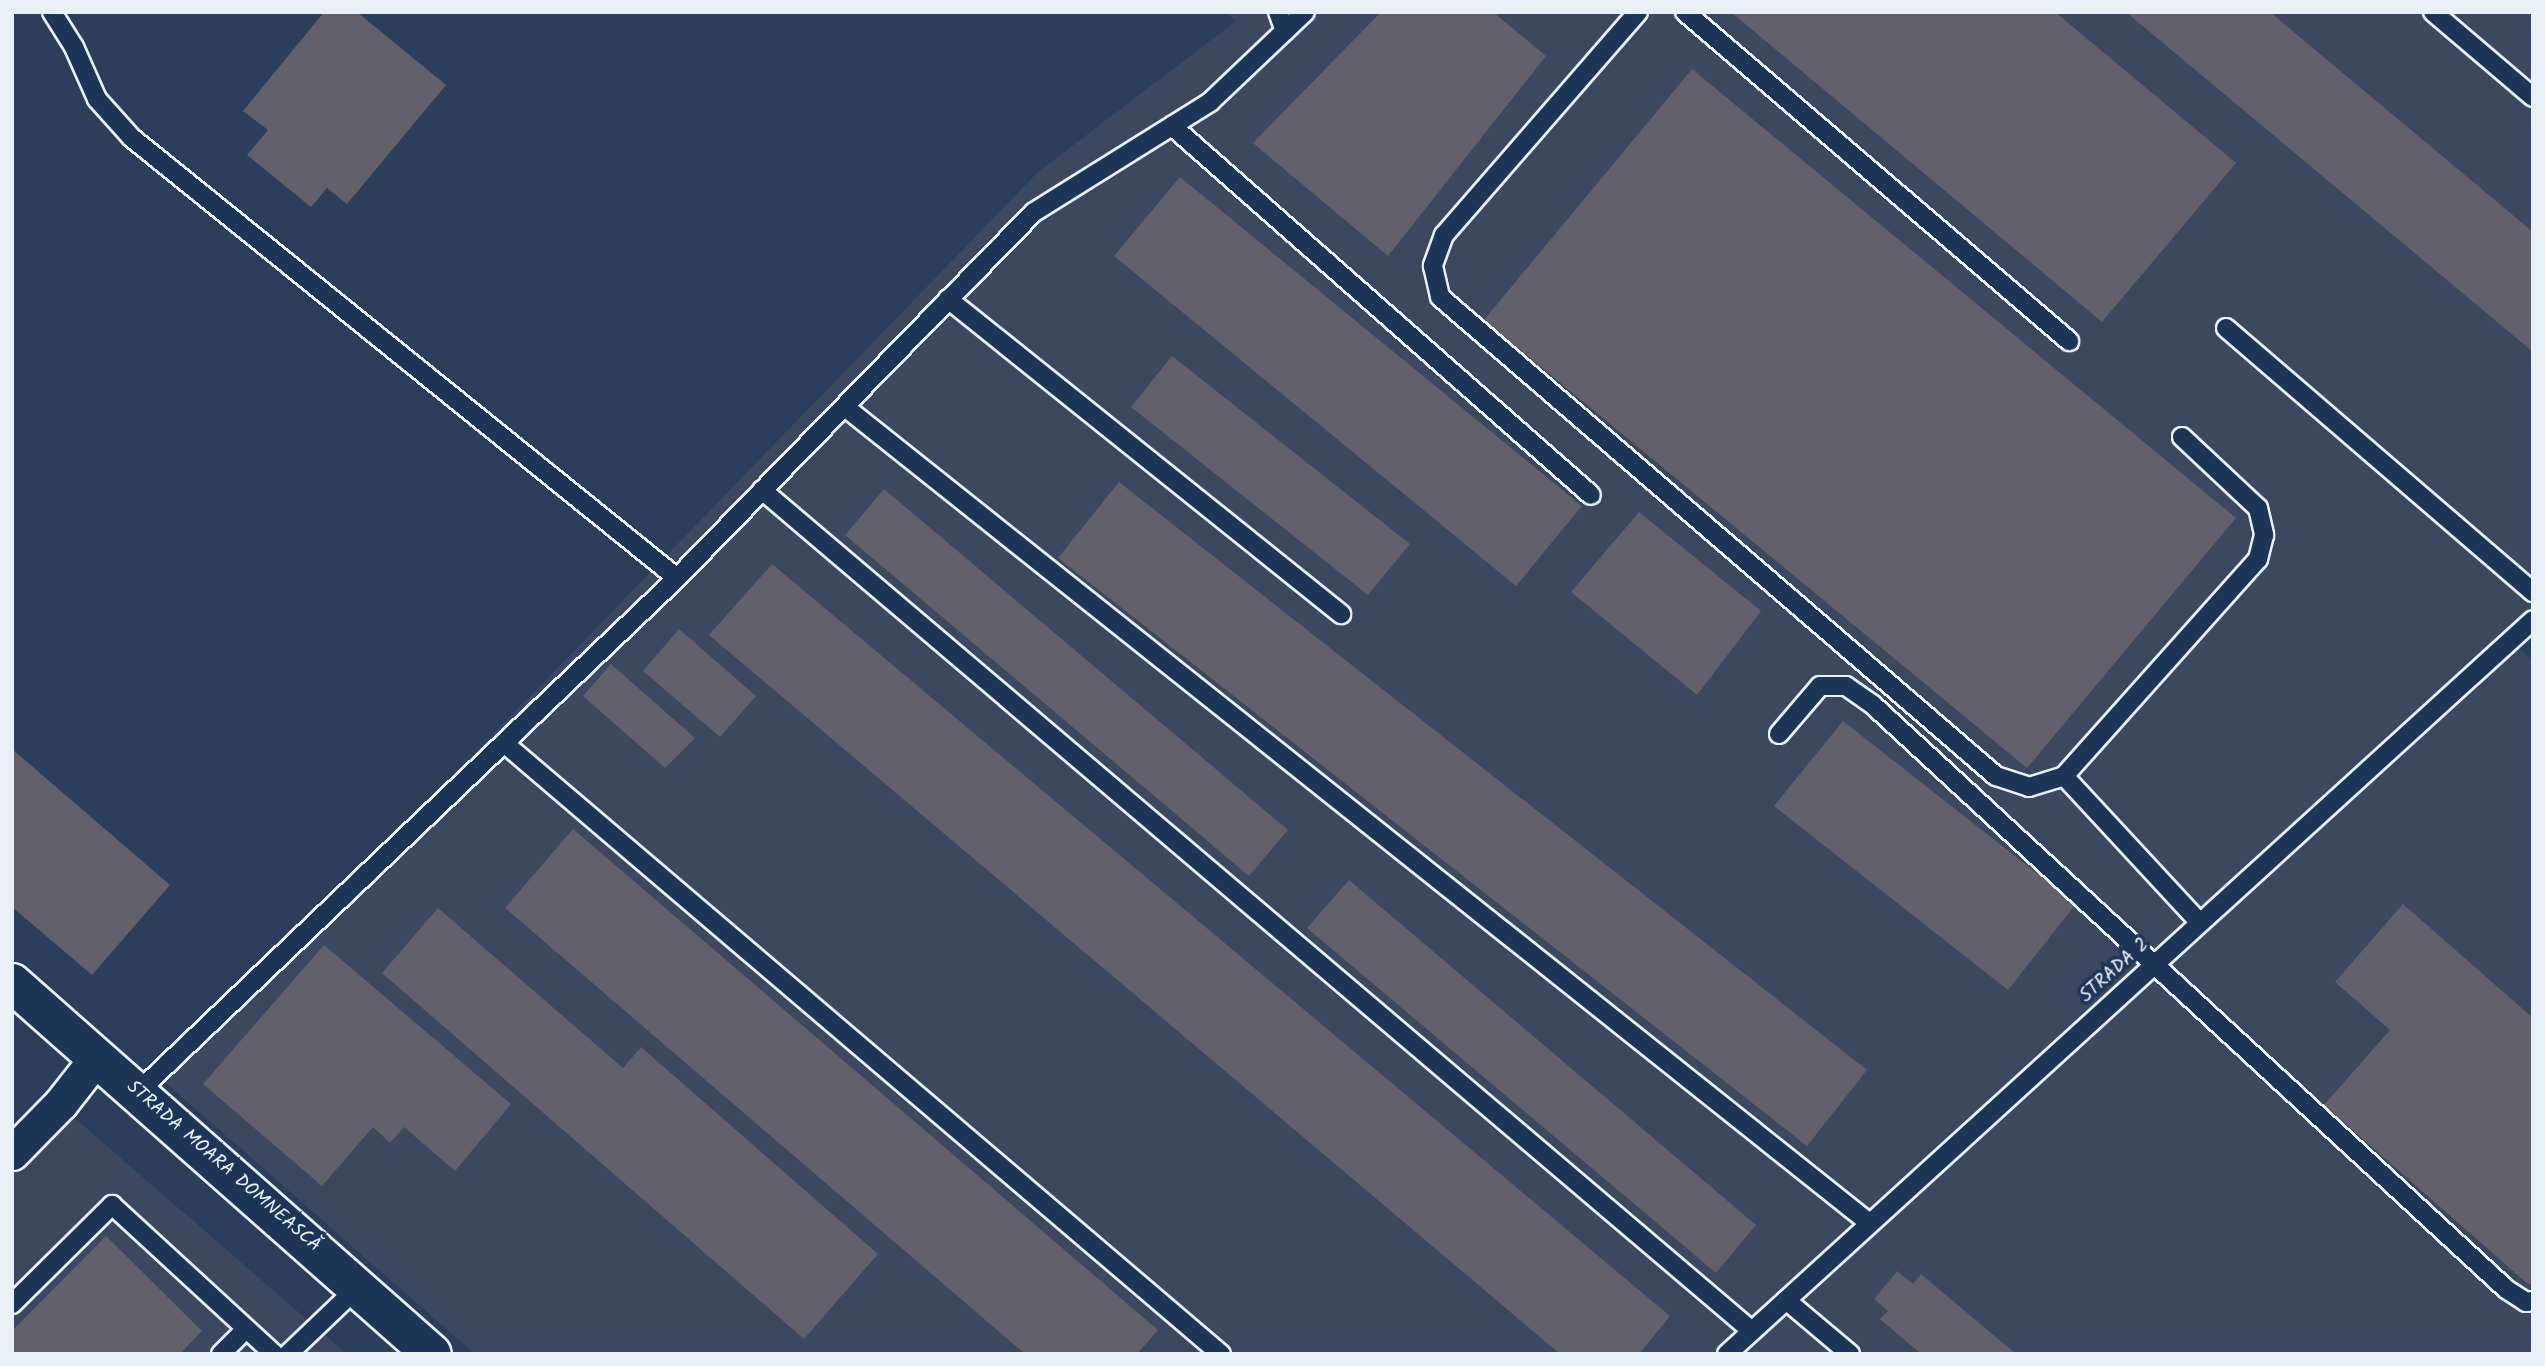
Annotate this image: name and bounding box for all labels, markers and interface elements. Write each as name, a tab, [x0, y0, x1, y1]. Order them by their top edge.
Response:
street label: STRADA 2	[2076, 934, 2154, 1008]
street label: STRADA MOARA DOMNEASCĂ	[121, 1076, 325, 1258]

